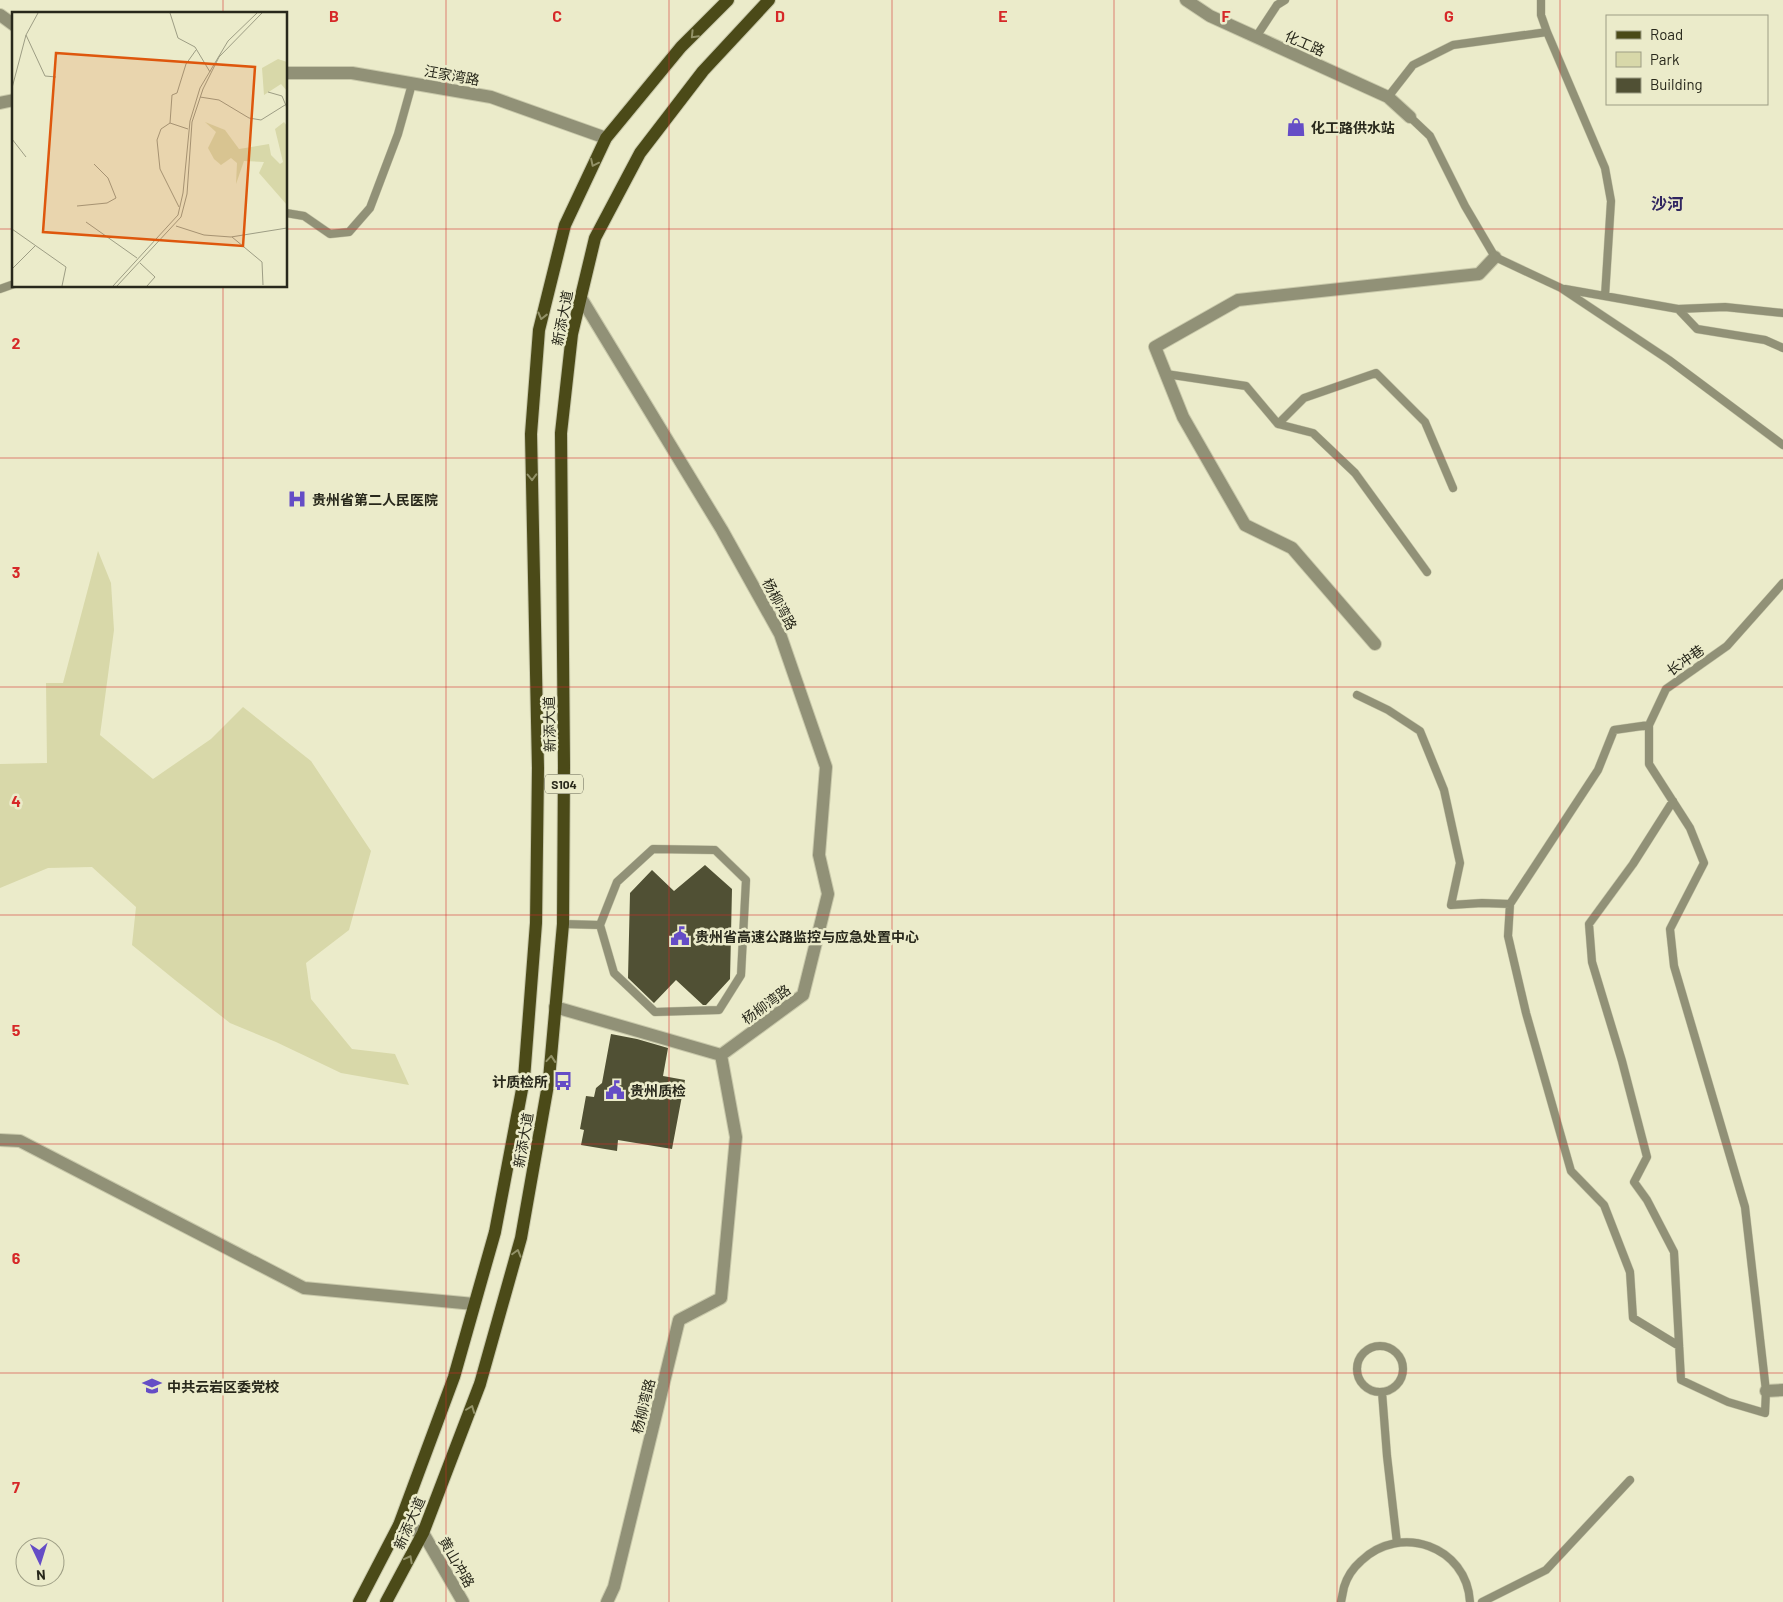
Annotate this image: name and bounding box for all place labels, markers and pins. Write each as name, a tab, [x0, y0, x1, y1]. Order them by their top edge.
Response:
shop icon: 化工路供水站	[1285, 116, 1307, 138]
place label: 化工路供水站	[1311, 119, 1395, 136]
hospital icon: 贵州省第二人民医院	[286, 488, 308, 510]
place label: 贵州省第二人民医院	[312, 491, 438, 508]
public building icon: 贵州省高速公路监控与应急处置中心	[669, 925, 691, 947]
place label: 贵州省高速公路监控与应急处置中心	[695, 928, 919, 945]
bus stop icon: 计质检所	[552, 1070, 574, 1092]
place label: 计质检所	[492, 1073, 548, 1090]
public building icon: 贵州质检	[604, 1079, 626, 1101]
place label: 贵州质检	[630, 1082, 686, 1099]
school or university icon: 中共云岩区委党校	[141, 1375, 163, 1397]
place label: 中共云岩区委党校	[167, 1378, 279, 1395]

